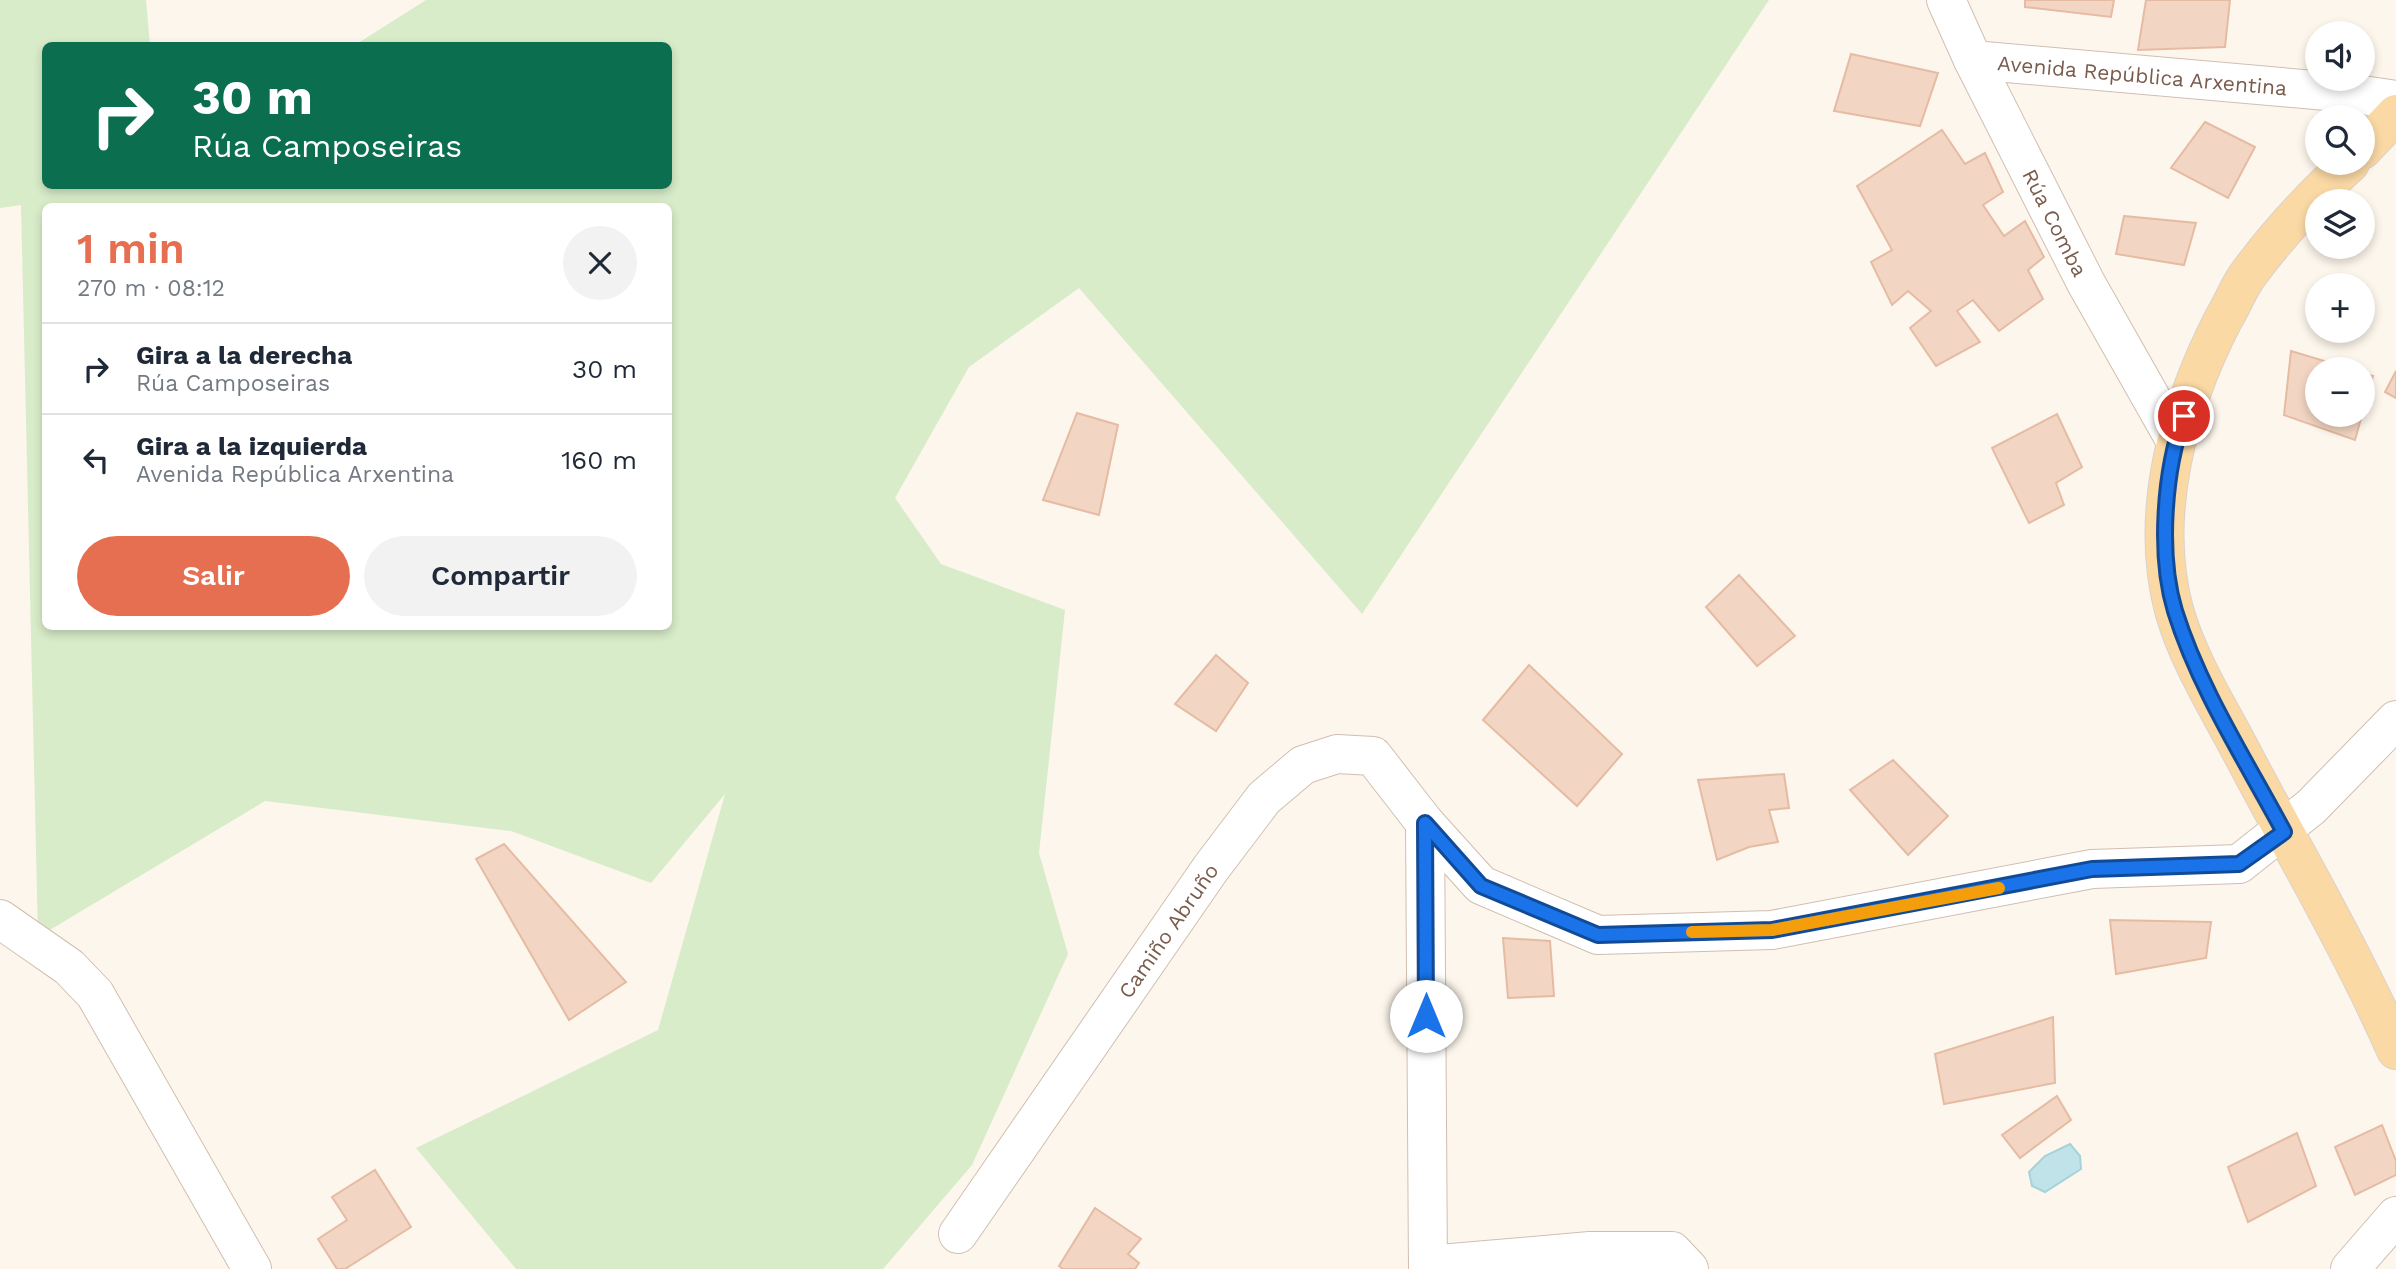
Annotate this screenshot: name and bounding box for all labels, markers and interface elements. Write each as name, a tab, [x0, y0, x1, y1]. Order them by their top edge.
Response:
map controls	[2305, 21, 2375, 427]
button: sound	[2305, 21, 2375, 91]
street label: Avenida República Arxentina	[1996, 50, 2288, 100]
text: 30 m	[192, 68, 313, 126]
icon: right	[77, 70, 168, 161]
button: search	[2305, 105, 2375, 175]
text: Rúa Camposeiras	[192, 127, 462, 165]
street label: Rúa Comba	[2018, 165, 2093, 281]
button: layers	[2305, 189, 2375, 259]
text: 1 min	[77, 224, 185, 273]
button: close	[563, 226, 637, 300]
button: +	[2305, 273, 2375, 343]
text: 270 m · 08:12	[77, 275, 225, 302]
text: Gira a la derecha	[136, 340, 352, 370]
icon: right	[77, 350, 115, 388]
text: 30 m	[572, 354, 637, 384]
button: −	[2305, 357, 2375, 427]
text: Rúa Camposeiras	[136, 370, 330, 397]
pin	[2154, 386, 2214, 446]
icon: arrive	[2165, 397, 2203, 435]
text: Gira a la izquierda	[136, 431, 367, 461]
icon: left	[77, 441, 115, 479]
text: 160 m	[561, 445, 637, 475]
text: Avenida República Arxentina	[136, 461, 454, 488]
button: Salir	[77, 536, 350, 616]
button: Compartir	[364, 536, 637, 616]
street label: Camiño Abruño	[1113, 858, 1223, 1003]
position arrow	[1389, 979, 1463, 1053]

